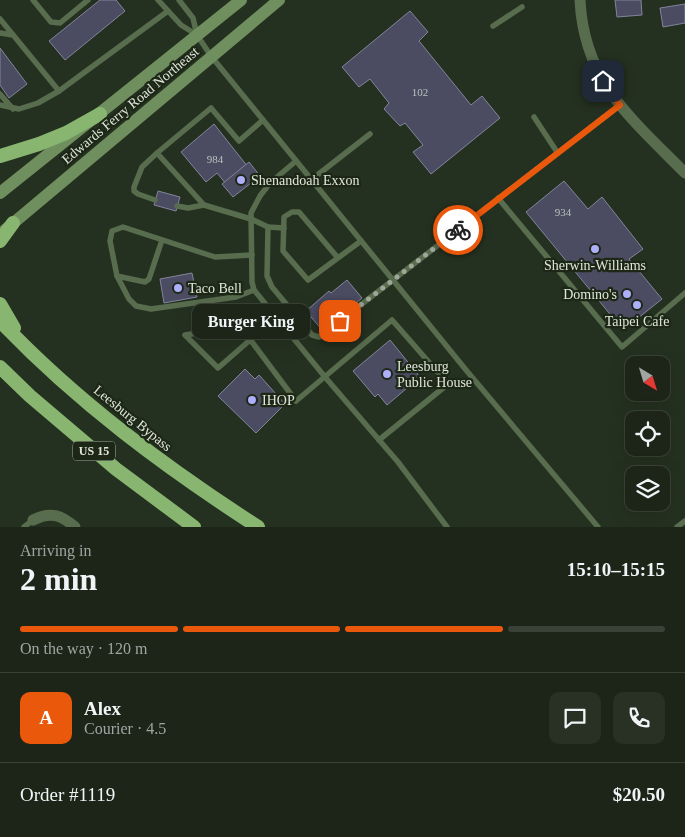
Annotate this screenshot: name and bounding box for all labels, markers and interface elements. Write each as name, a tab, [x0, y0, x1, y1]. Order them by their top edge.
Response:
street label: Edwards Ferry Road Northeast	[59, 44, 202, 167]
pin	[582, 60, 624, 102]
icon: home	[589, 67, 617, 95]
house number: 102	[412, 86, 428, 98]
house number: 984	[207, 153, 224, 165]
place label: Shenandoah Exxon	[251, 173, 359, 188]
marker: Shenandoah Exxon	[235, 174, 247, 186]
courier	[433, 205, 483, 255]
house number: 934	[555, 206, 572, 218]
icon: bike	[444, 216, 472, 244]
marker: Sherwin-Williams	[589, 243, 601, 255]
place label: Sherwin-Williams	[544, 258, 646, 273]
place label: Taco Bell	[188, 281, 242, 296]
marker: Taco Bell	[172, 282, 184, 294]
place label: Domino's	[563, 287, 617, 302]
marker: Domino's	[621, 288, 633, 300]
marker: Taipei Cafe	[631, 299, 643, 311]
pin	[319, 300, 361, 342]
callout: Burger King	[192, 304, 310, 338]
icon: bag	[326, 307, 354, 335]
text: Burger King	[208, 313, 294, 330]
place label: Taipei Cafe	[605, 314, 669, 329]
north arrow	[625, 356, 670, 401]
map controls	[625, 356, 670, 511]
place label: Leesburg Public House	[397, 359, 472, 390]
marker: Leesburg Public House	[381, 368, 393, 380]
street label: Leesburg Bypass	[91, 382, 175, 454]
place label: IHOP	[262, 393, 295, 408]
marker: IHOP	[246, 394, 258, 406]
button: locate	[625, 411, 670, 456]
road number: US 15	[73, 442, 115, 461]
button: layers	[625, 466, 670, 511]
text: Arriving in	[20, 542, 92, 559]
text: 15:10–15:15	[567, 559, 665, 580]
text: 2 min	[20, 561, 97, 597]
text: On the way · 120 m	[20, 640, 148, 657]
button: chat	[549, 692, 601, 744]
button: phone	[613, 692, 665, 744]
text: Alex	[84, 698, 121, 719]
text: A	[39, 707, 53, 728]
text: Courier · 4.5	[84, 720, 166, 737]
text: Order #1119	[20, 784, 115, 805]
text: $20.50	[613, 784, 665, 805]

